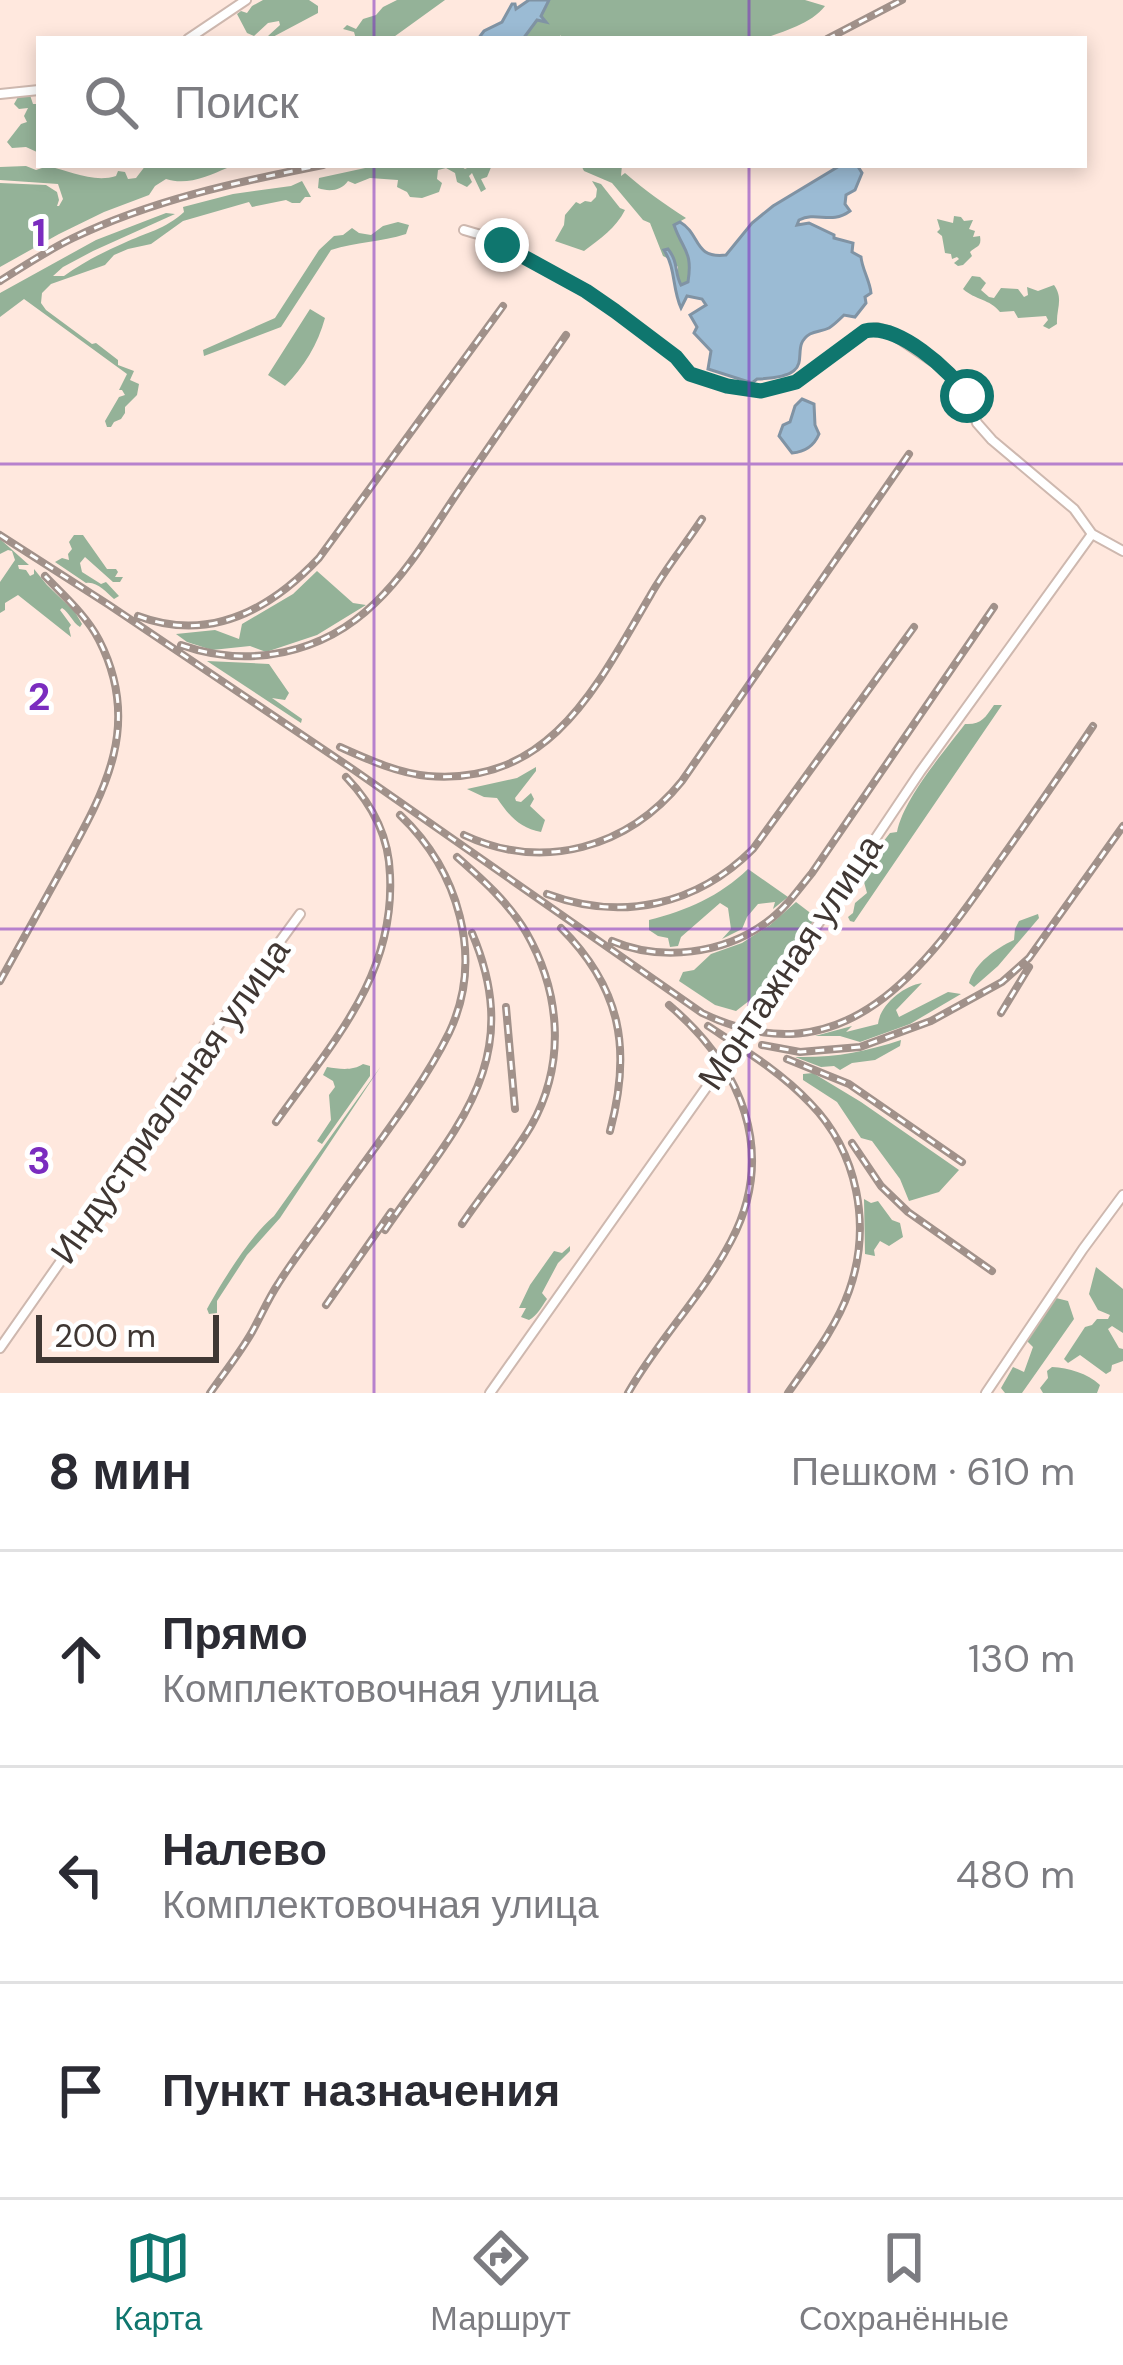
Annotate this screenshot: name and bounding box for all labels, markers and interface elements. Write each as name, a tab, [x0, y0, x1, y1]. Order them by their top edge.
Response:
search box	[36, 36, 1087, 168]
icon: search	[78, 69, 144, 135]
text: Поиск	[174, 73, 299, 132]
text: 1	[32, 207, 46, 258]
route end	[475, 218, 529, 272]
route start	[940, 369, 994, 423]
text: 2	[28, 671, 50, 722]
street label: Монтажная улица	[687, 824, 893, 1099]
street label: Индустриальная улица	[40, 928, 301, 1273]
text: 3	[27, 1135, 51, 1186]
scale bar	[36, 1309, 219, 1362]
text: 200 m	[54, 1314, 156, 1357]
text: 8 мин	[48, 1438, 192, 1505]
text: Пешком · 610 m	[791, 1446, 1075, 1497]
text: Прямо	[162, 1604, 308, 1663]
icon: ahead	[48, 1626, 114, 1692]
text: 130 m	[968, 1633, 1075, 1684]
text: Комплектовочная улица	[162, 1663, 599, 1714]
text: Налево	[162, 1820, 327, 1879]
icon: left	[48, 1842, 114, 1908]
text: 480 m	[956, 1849, 1075, 1900]
text: Комплектовочная улица	[162, 1879, 599, 1930]
icon: arrive	[48, 2058, 114, 2124]
text: Пункт назначения	[162, 2061, 560, 2120]
tab: Карта	[114, 2225, 202, 2340]
tab: Маршрут	[430, 2225, 571, 2340]
tab: Сохранённые	[799, 2225, 1009, 2340]

